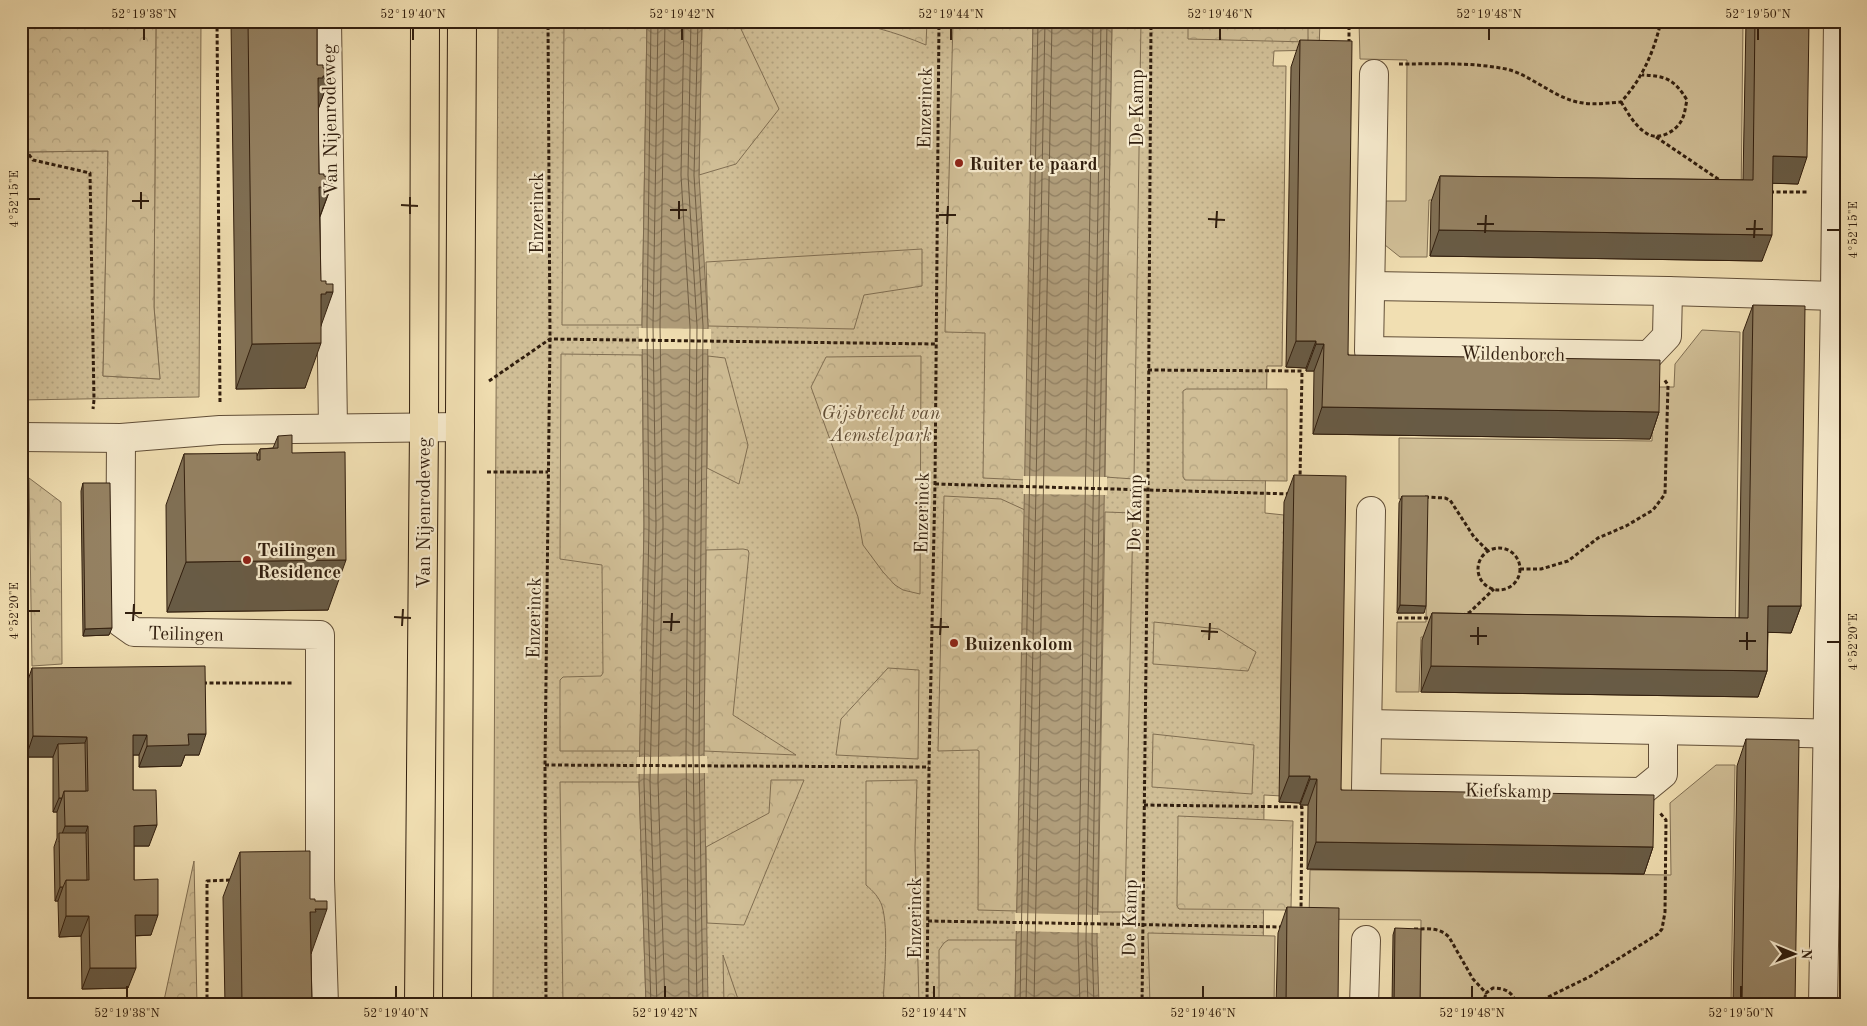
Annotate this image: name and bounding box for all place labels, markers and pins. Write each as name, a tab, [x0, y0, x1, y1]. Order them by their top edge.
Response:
place label: Ruiter te paard	[969, 156, 1098, 175]
marker: Ruiter te paard	[953, 157, 965, 169]
place label: Teilingen Residence	[257, 542, 341, 583]
marker: Teilingen Residence	[241, 554, 253, 566]
place label: Buizenkolom	[964, 636, 1073, 655]
marker: Buizenkolom	[948, 637, 960, 649]

